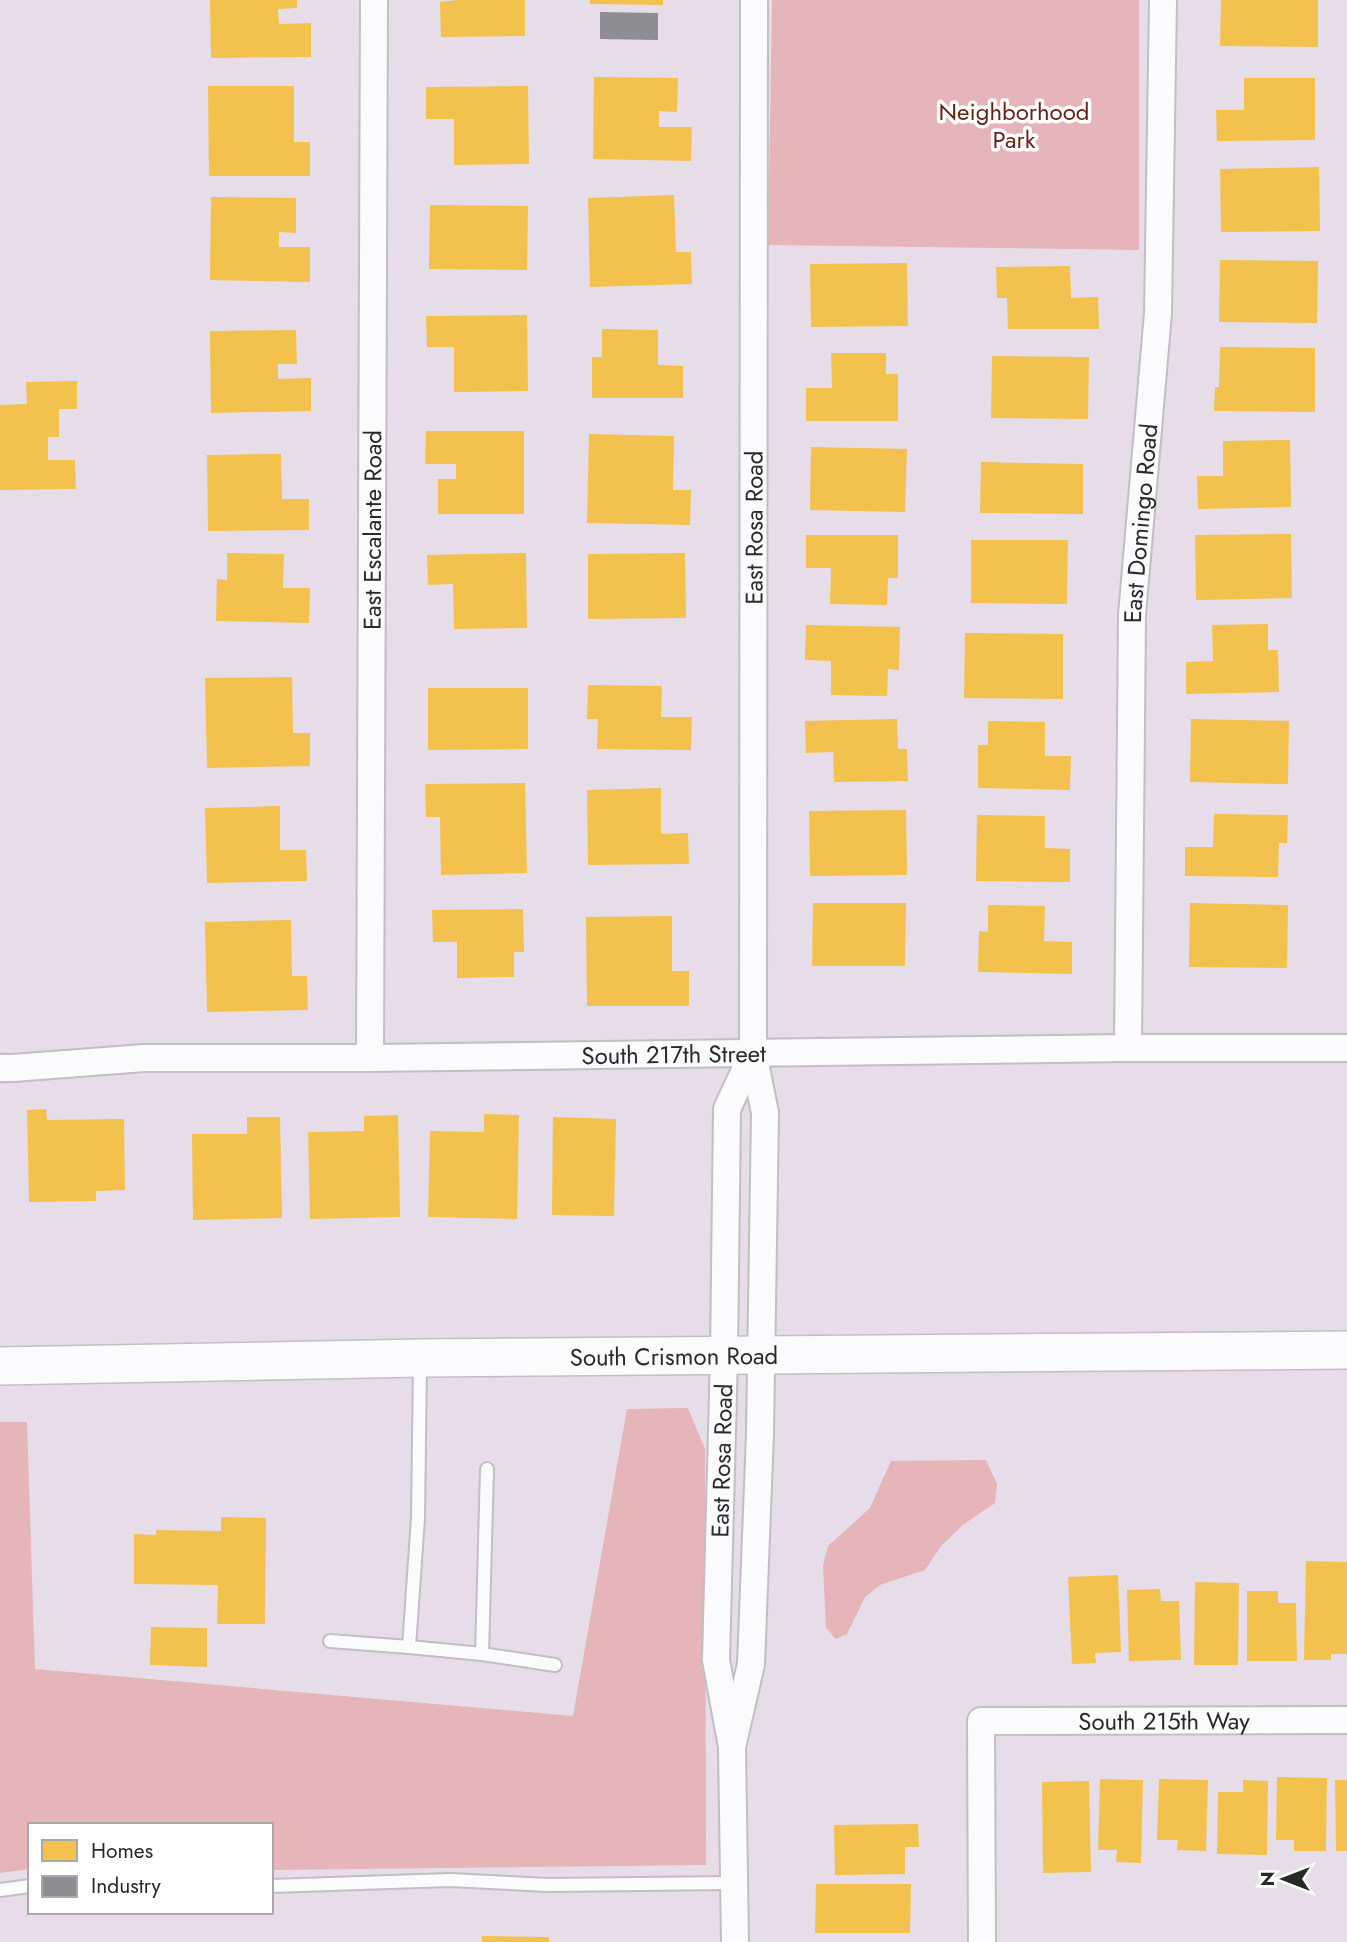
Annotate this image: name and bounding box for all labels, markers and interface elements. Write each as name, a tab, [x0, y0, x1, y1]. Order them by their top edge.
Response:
park label: Neighborhood Park	[939, 94, 1089, 157]
street label: East Domingo Road	[1114, 422, 1166, 623]
street label: East Escalante Road	[354, 430, 390, 630]
street label: East Rosa Road	[736, 450, 771, 605]
street label: South 217th Street	[581, 1035, 766, 1073]
street label: South Crismon Road	[570, 1337, 778, 1374]
street label: East Rosa Road	[702, 1383, 741, 1538]
street label: South 215th Way	[1078, 1703, 1250, 1738]
legend	[28, 1823, 273, 1914]
text: Homes	[91, 1836, 153, 1866]
north arrow	[1249, 1844, 1319, 1914]
text: Industry	[91, 1871, 162, 1901]
text: N	[1254, 1871, 1281, 1887]

